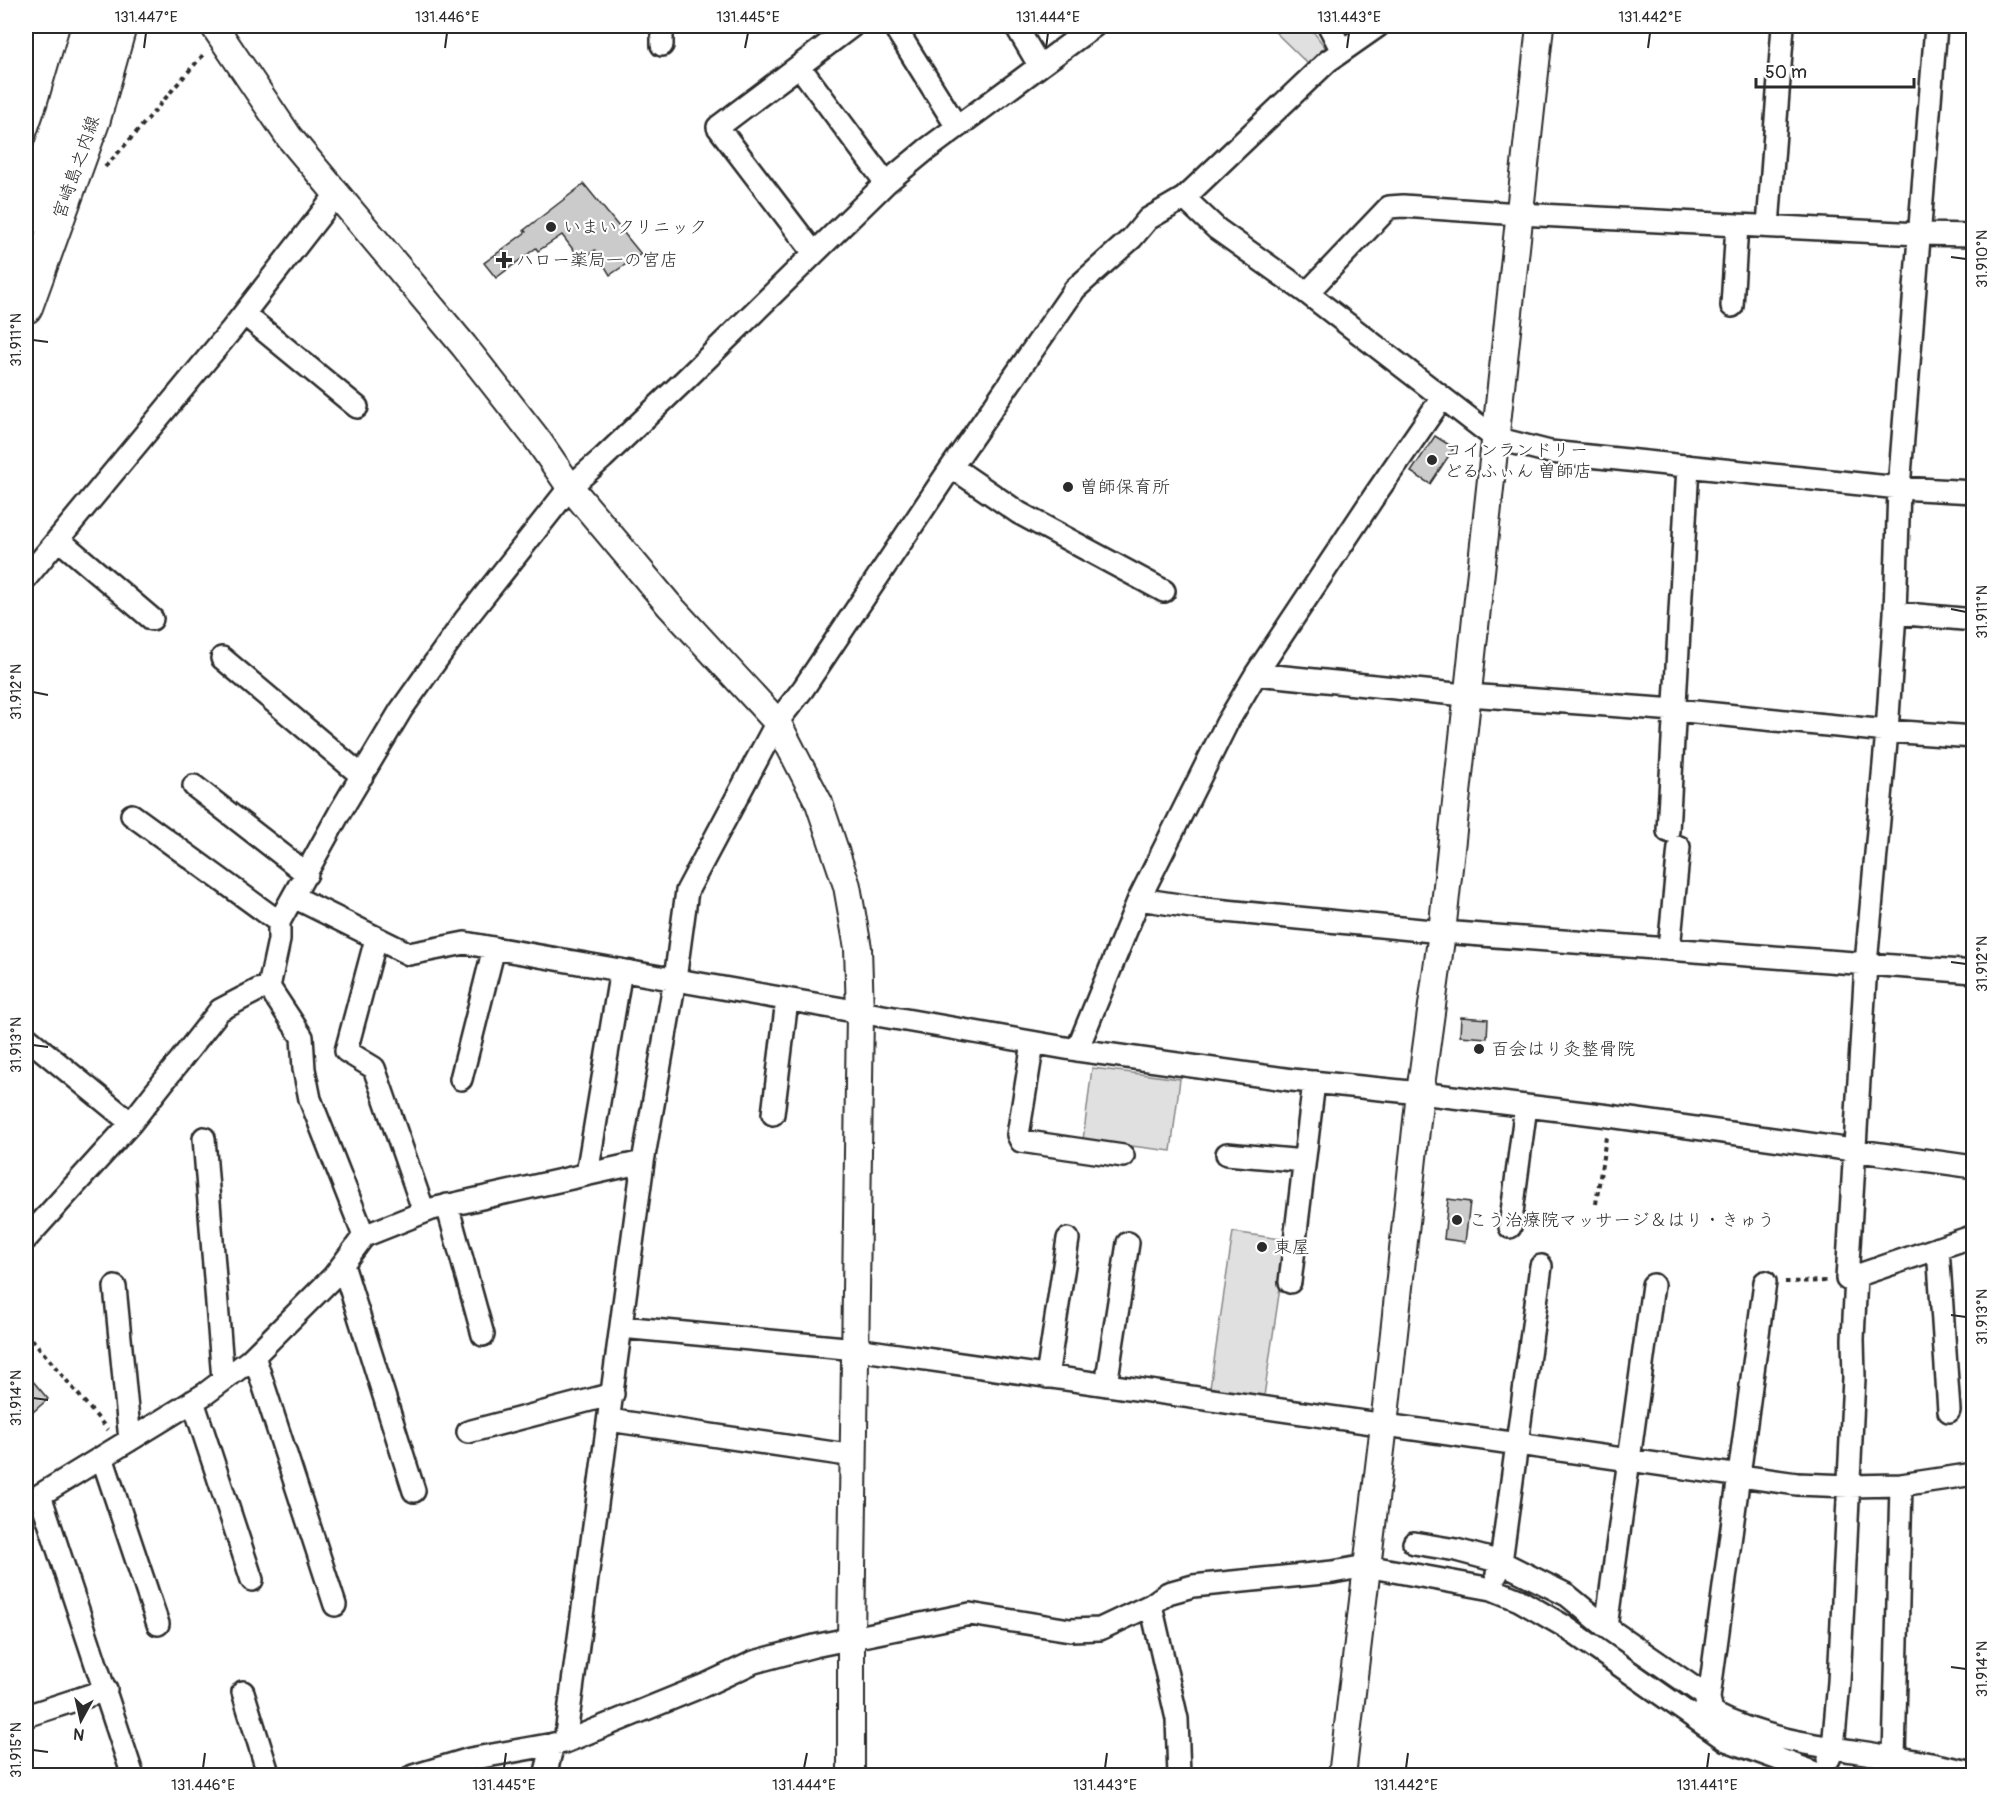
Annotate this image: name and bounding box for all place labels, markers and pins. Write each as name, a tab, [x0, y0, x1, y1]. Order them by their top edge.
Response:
place label: いまいクリニック	[563, 216, 707, 239]
marker: いまいクリニック	[544, 220, 558, 234]
place label: ハロー薬局一の宮店	[516, 249, 678, 272]
marker: ハロー薬局一の宮店	[497, 253, 511, 267]
place label: コインランドリー どるふぃん 曽師店	[1444, 439, 1592, 483]
marker: コインランドリー どるふぃん 曽師店	[1425, 453, 1439, 467]
place label: 曽師保育所	[1080, 476, 1170, 499]
marker: 曽師保育所	[1061, 480, 1075, 494]
place label: 百会はり灸整骨院	[1491, 1038, 1635, 1061]
marker: 百会はり灸整骨院	[1472, 1042, 1486, 1056]
place label: こう治療院マッサージ＆はり・きゅう	[1469, 1209, 1775, 1232]
marker: こう治療院マッサージ＆はり・きゅう	[1450, 1213, 1464, 1227]
place label: 東屋	[1274, 1236, 1310, 1259]
marker: 東屋	[1255, 1240, 1269, 1254]

